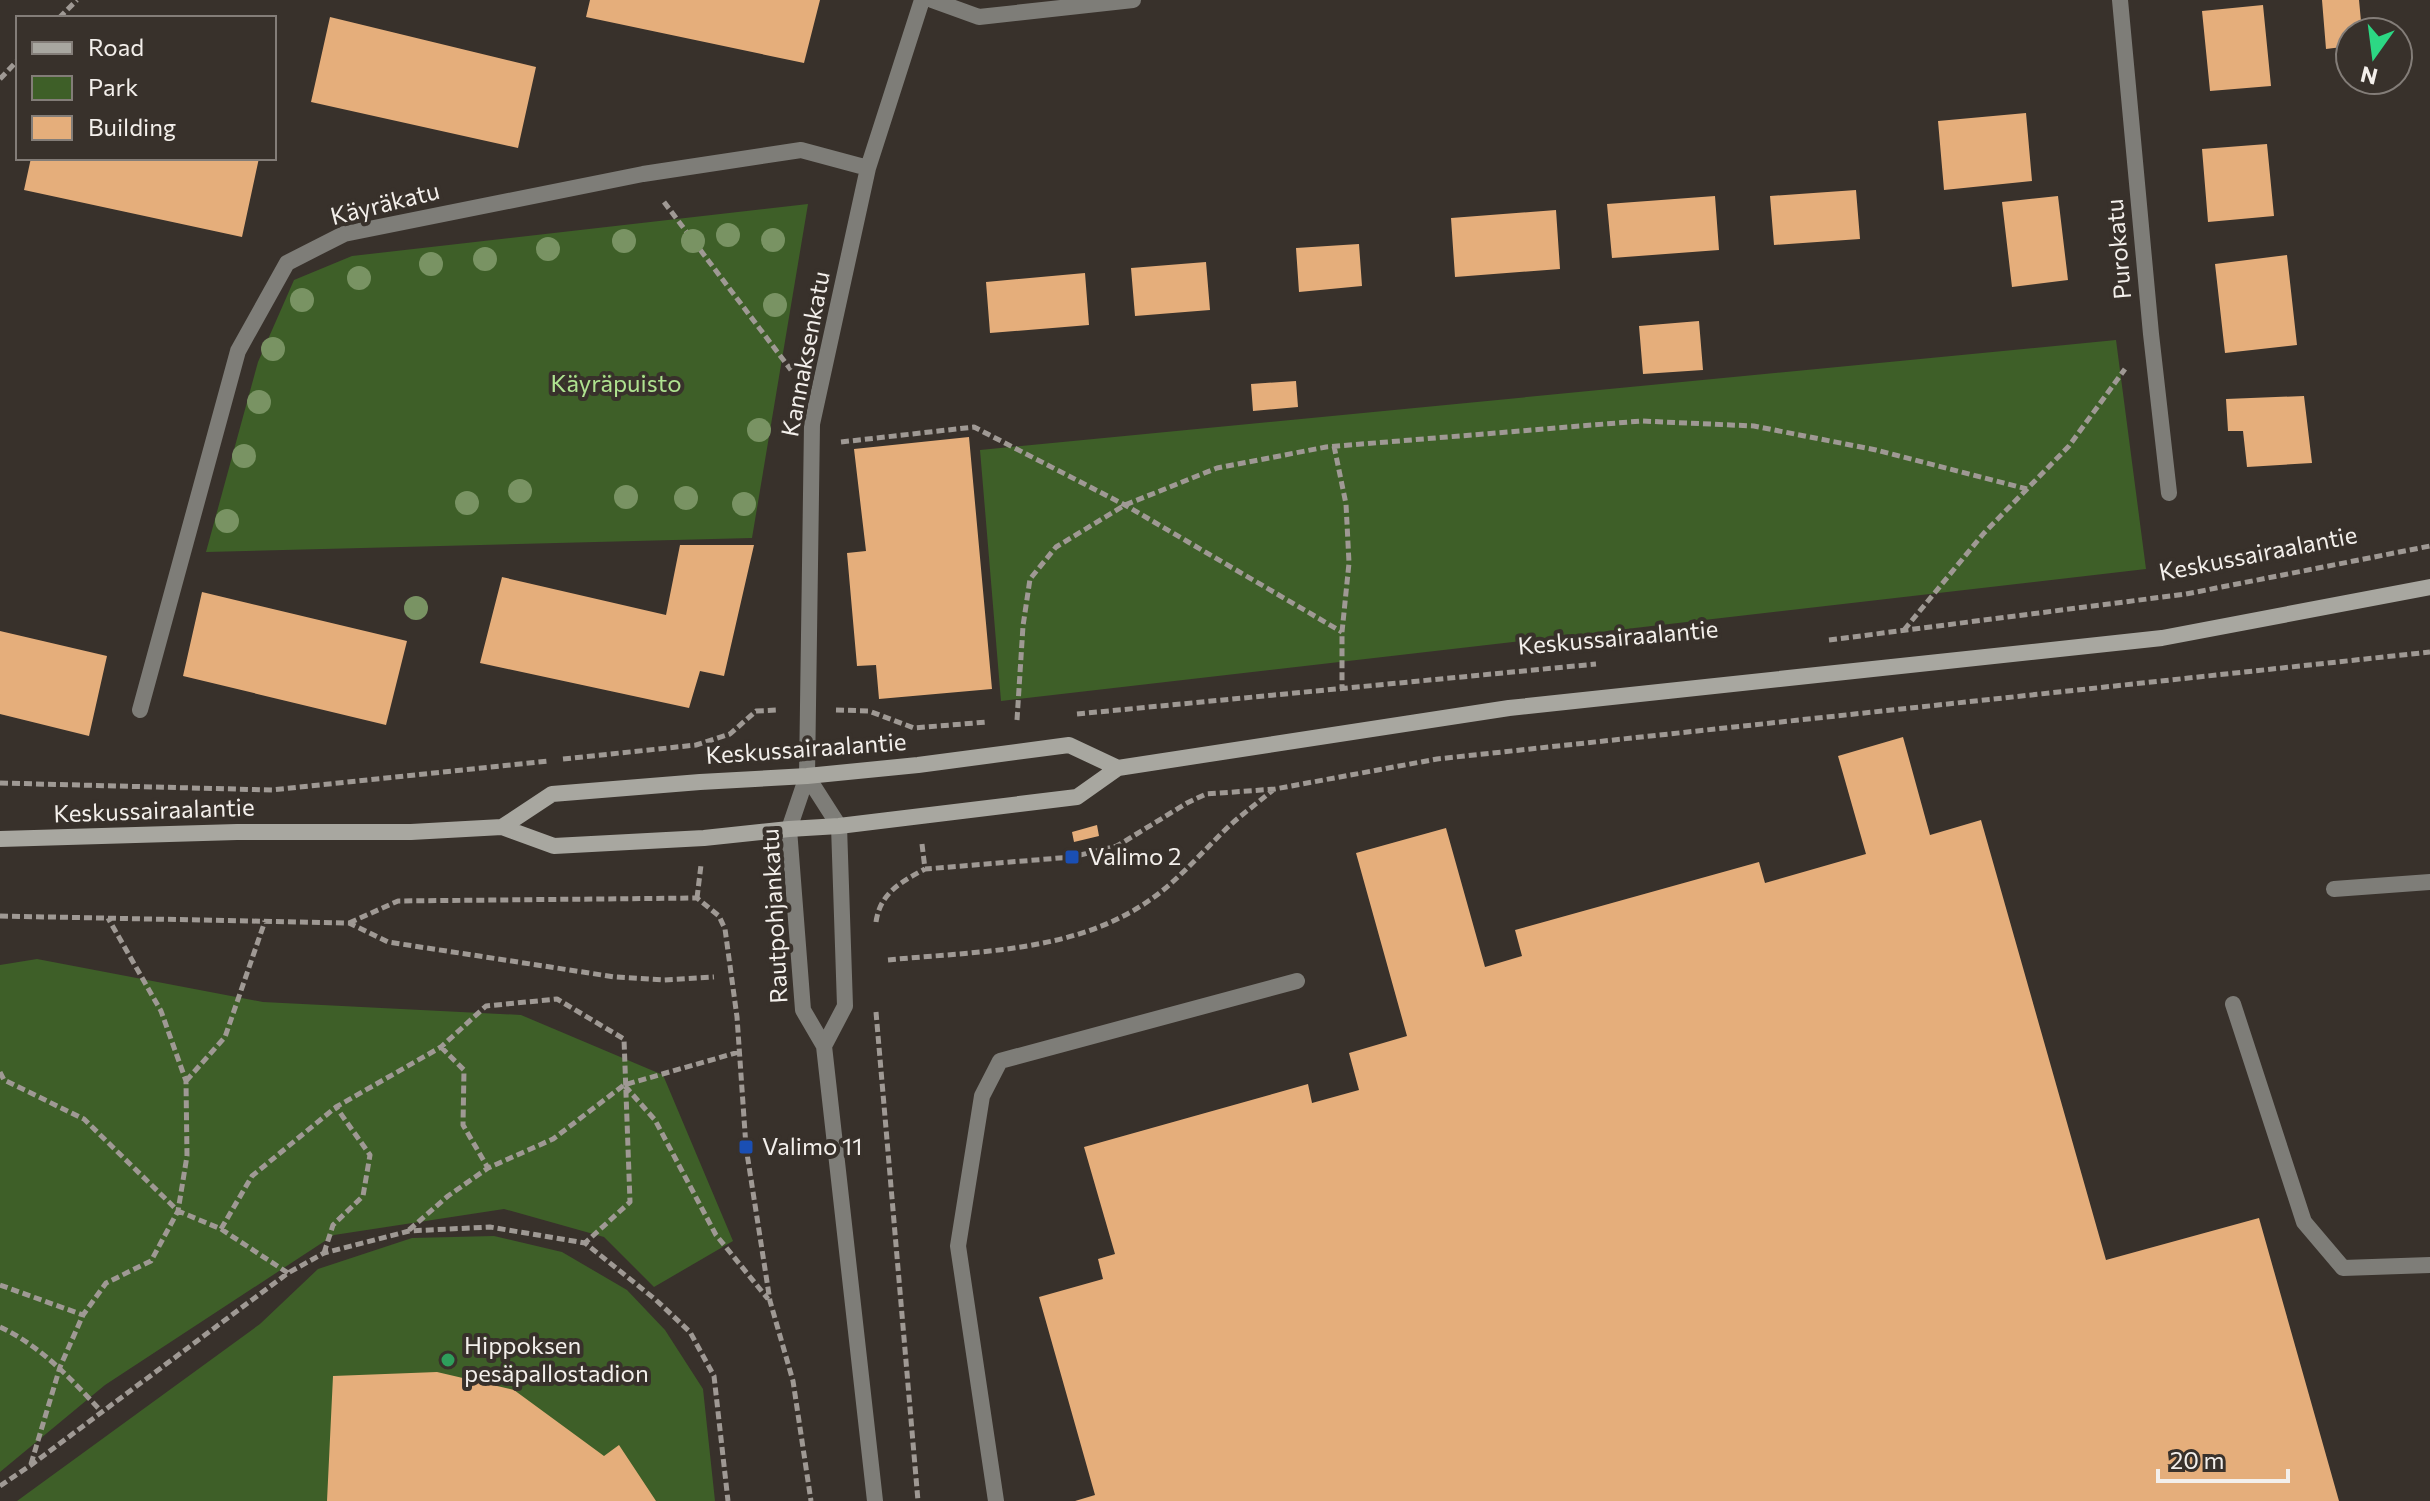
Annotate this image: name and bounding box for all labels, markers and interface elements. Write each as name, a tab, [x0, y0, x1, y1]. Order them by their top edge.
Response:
legend	[16, 16, 276, 160]
north arrow	[2334, 16, 2414, 96]
text: Road	[88, 32, 144, 61]
text: N	[2358, 61, 2380, 91]
text: Park	[88, 72, 138, 101]
text: Building	[88, 112, 176, 141]
street label: Käyräkatu	[327, 175, 442, 230]
street label: Purokatu	[2099, 198, 2136, 301]
street label: Kannaksenkatu	[774, 269, 835, 439]
park label: Käyräpuisto	[550, 368, 682, 397]
street label: Keskussairaalantie	[2156, 519, 2359, 586]
street label: Keskussairaalantie	[1516, 613, 1719, 660]
street label: Keskussairaalantie	[704, 726, 907, 769]
street label: Keskussairaalantie	[53, 791, 255, 828]
street label: Rautpohjankatu	[754, 828, 793, 1004]
place label: Valimo 2	[1088, 841, 1181, 870]
marker: Valimo 2	[1063, 848, 1081, 866]
place label: Valimo 11	[762, 1131, 862, 1160]
marker: Valimo 11	[737, 1138, 755, 1156]
place label: Hippoksen pesäpallostadion	[464, 1330, 649, 1387]
marker: Hippoksen pesäpallostadion	[439, 1351, 457, 1369]
scale bar	[2158, 1433, 2288, 1483]
text: 20 m	[2170, 1445, 2224, 1474]

